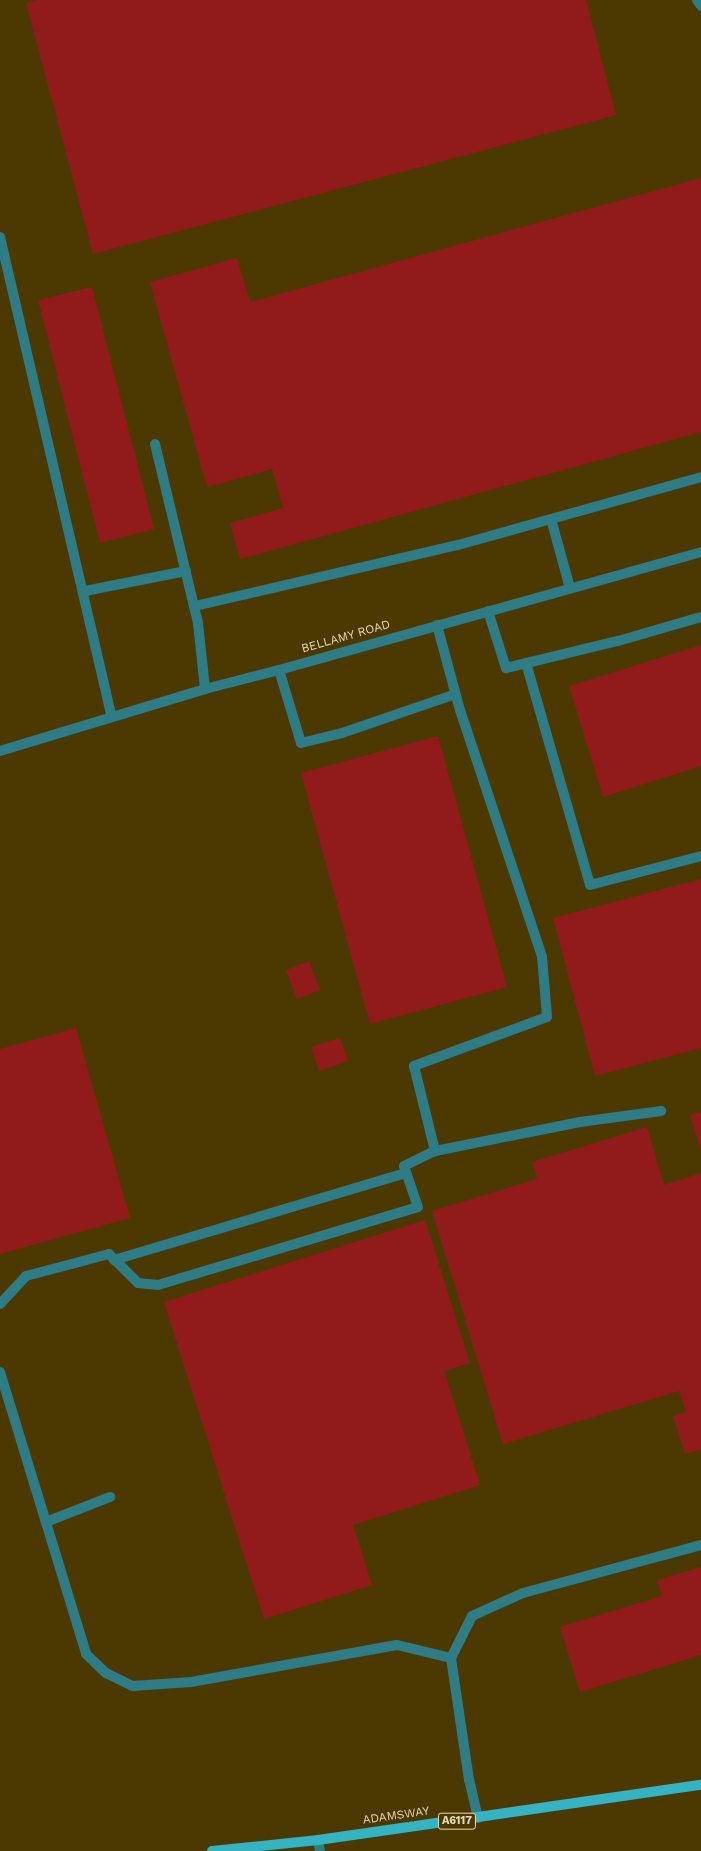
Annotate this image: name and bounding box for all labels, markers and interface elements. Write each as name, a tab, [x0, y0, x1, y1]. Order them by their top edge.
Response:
street label: BELLAMY ROAD	[300, 617, 392, 657]
street label: ADAMSWAY	[362, 1804, 430, 1828]
road number: A6117	[437, 1812, 477, 1830]

